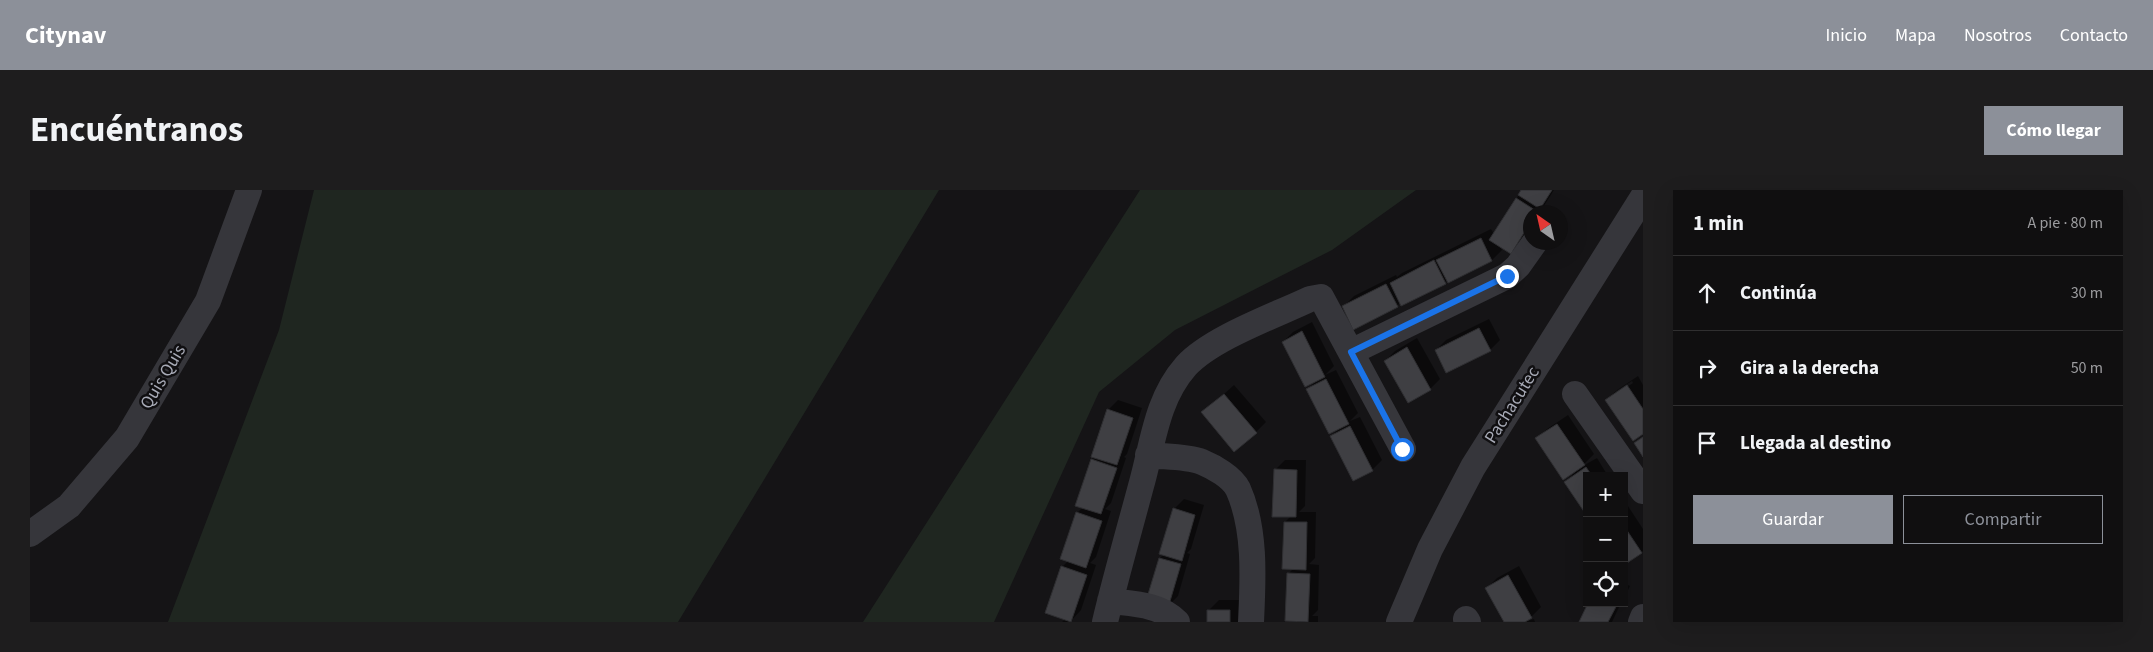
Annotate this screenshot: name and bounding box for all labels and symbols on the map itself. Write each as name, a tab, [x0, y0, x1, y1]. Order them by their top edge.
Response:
north arrow	[1523, 205, 1568, 250]
route end	[1496, 265, 1519, 288]
street label: Quis Quis	[134, 340, 192, 414]
street label: Pachacutec	[1478, 362, 1546, 448]
route start	[1391, 438, 1414, 461]

